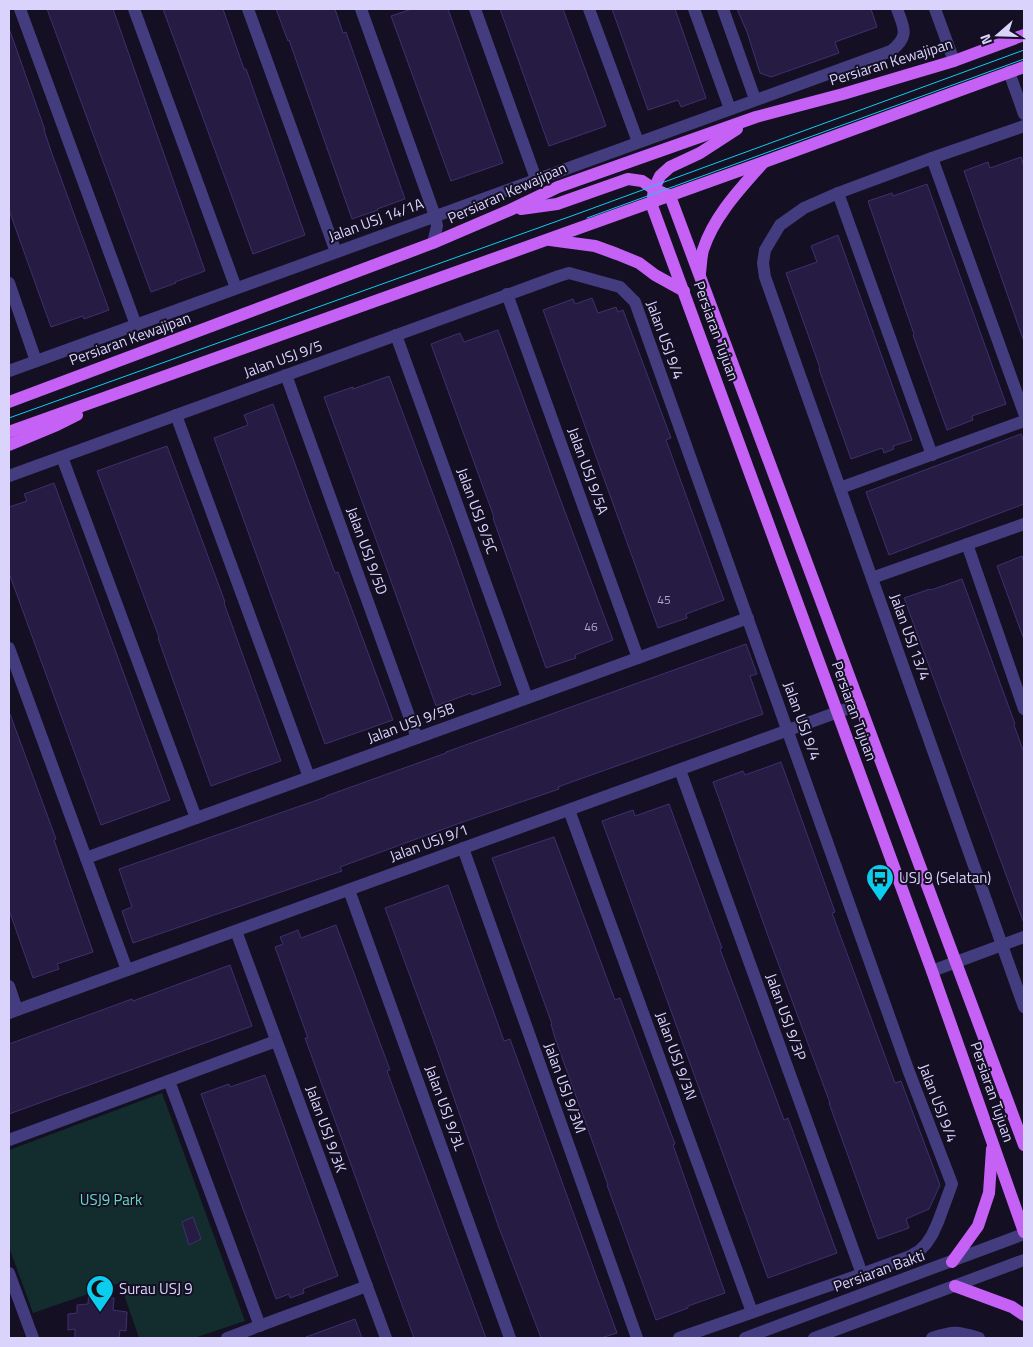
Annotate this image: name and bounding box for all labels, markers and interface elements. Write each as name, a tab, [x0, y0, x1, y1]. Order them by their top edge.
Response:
north arrow	[973, 10, 1023, 60]
text: N	[974, 31, 997, 48]
street label: Persiaran Kewajipan	[826, 32, 956, 91]
street label: Persiaran Kewajipan	[444, 156, 570, 229]
street label: Jalan USJ 14/1A	[325, 192, 427, 247]
street label: Persiaran Tujuan	[688, 278, 745, 384]
street label: Jalan USJ 9/4	[641, 297, 690, 382]
street label: Persiaran Kewajipan	[66, 306, 194, 371]
street label: Jalan USJ 9/5	[240, 334, 325, 383]
street label: Jalan USJ 9/5A	[562, 424, 615, 518]
street label: Jalan USJ 9/5C	[451, 464, 504, 557]
street label: Jalan USJ 9/5D	[341, 504, 394, 598]
house number: 45	[657, 590, 671, 609]
street label: Jalan USJ 13/4	[884, 590, 937, 683]
house number: 46	[584, 617, 598, 636]
street label: Persiaran Tujuan	[826, 658, 883, 764]
street label: Jalan USJ 9/4	[778, 678, 827, 763]
street label: Jalan USJ 9/5B	[364, 696, 458, 749]
street label: Jalan USJ 9/1	[386, 818, 471, 867]
bus stop icon: USJ 9 (Selatan)	[865, 863, 895, 902]
place label: USJ 9 (Selatan)	[899, 866, 991, 889]
street label: Jalan USJ 9/3P	[760, 970, 813, 1064]
street label: Jalan USJ 9/3N	[650, 1008, 703, 1103]
street label: Jalan USJ 9/3M	[538, 1039, 593, 1136]
street label: Persiaran Tujuan	[965, 1039, 1020, 1145]
street label: Jalan USJ 9/4	[913, 1060, 964, 1145]
street label: Jalan USJ 9/3L	[419, 1062, 472, 1154]
street label: Jalan USJ 9/3K	[300, 1082, 353, 1176]
park label: USJ9 Park	[80, 1188, 142, 1211]
street label: Persiaran Bakti	[830, 1243, 928, 1298]
mosque icon: Surau USJ 9	[85, 1274, 115, 1313]
place label: Surau USJ 9	[119, 1277, 193, 1300]

